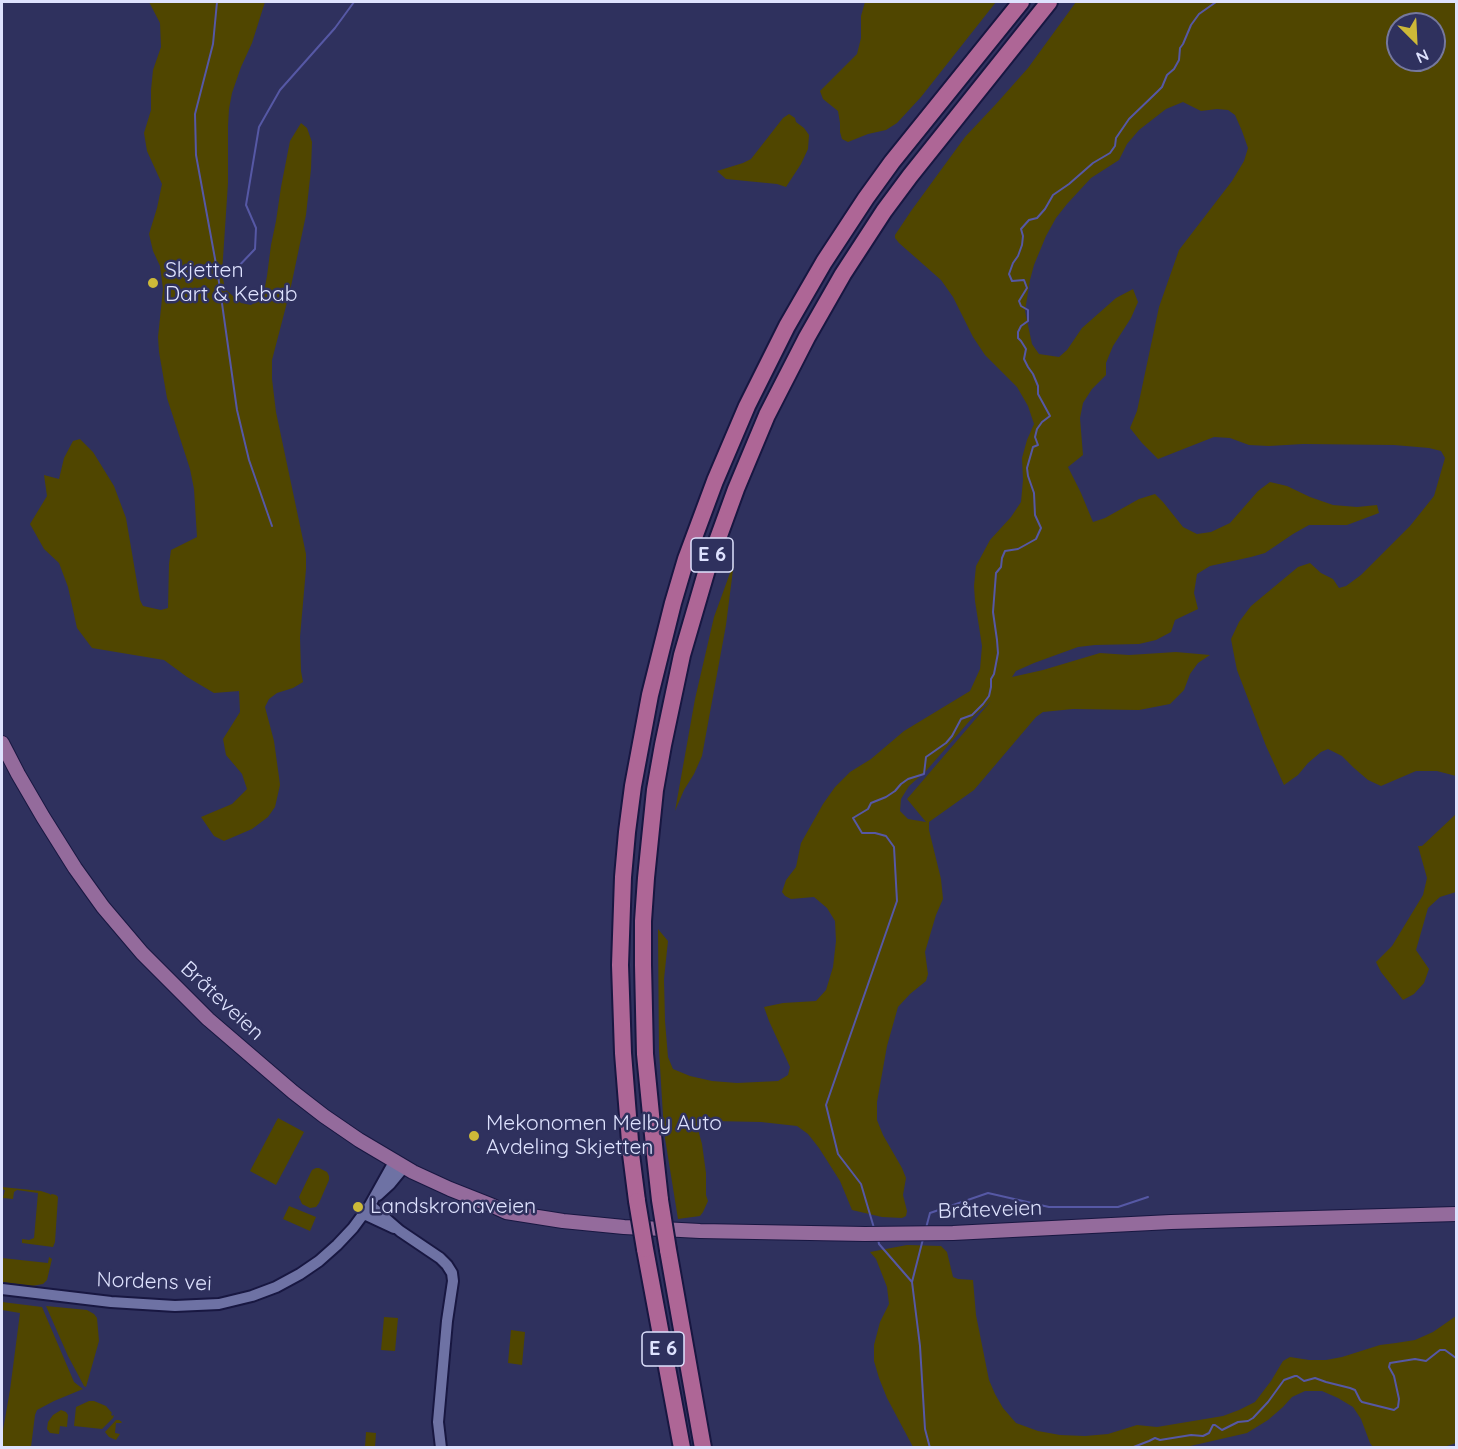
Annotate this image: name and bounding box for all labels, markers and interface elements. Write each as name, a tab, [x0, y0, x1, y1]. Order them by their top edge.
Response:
north arrow	[1386, 12, 1446, 72]
text: N	[1413, 45, 1432, 68]
place label: Skjetten Dart & Kebab	[165, 258, 298, 308]
marker: Skjetten Dart & Kebab	[146, 276, 160, 290]
road number: E 6	[691, 538, 733, 572]
street label: Bråteveien	[175, 956, 269, 1046]
place label: Mekonomen Melby Auto Avdeling Skjetten	[486, 1111, 722, 1161]
marker: Mekonomen Melby Auto Avdeling Skjetten	[467, 1129, 481, 1143]
place label: Landskronaveien	[370, 1194, 536, 1220]
street label: Bråteveien	[937, 1196, 1043, 1224]
marker: Landskronaveien	[351, 1200, 365, 1214]
street label: Nordens vei	[96, 1267, 212, 1297]
road number: E 6	[642, 1332, 684, 1366]

